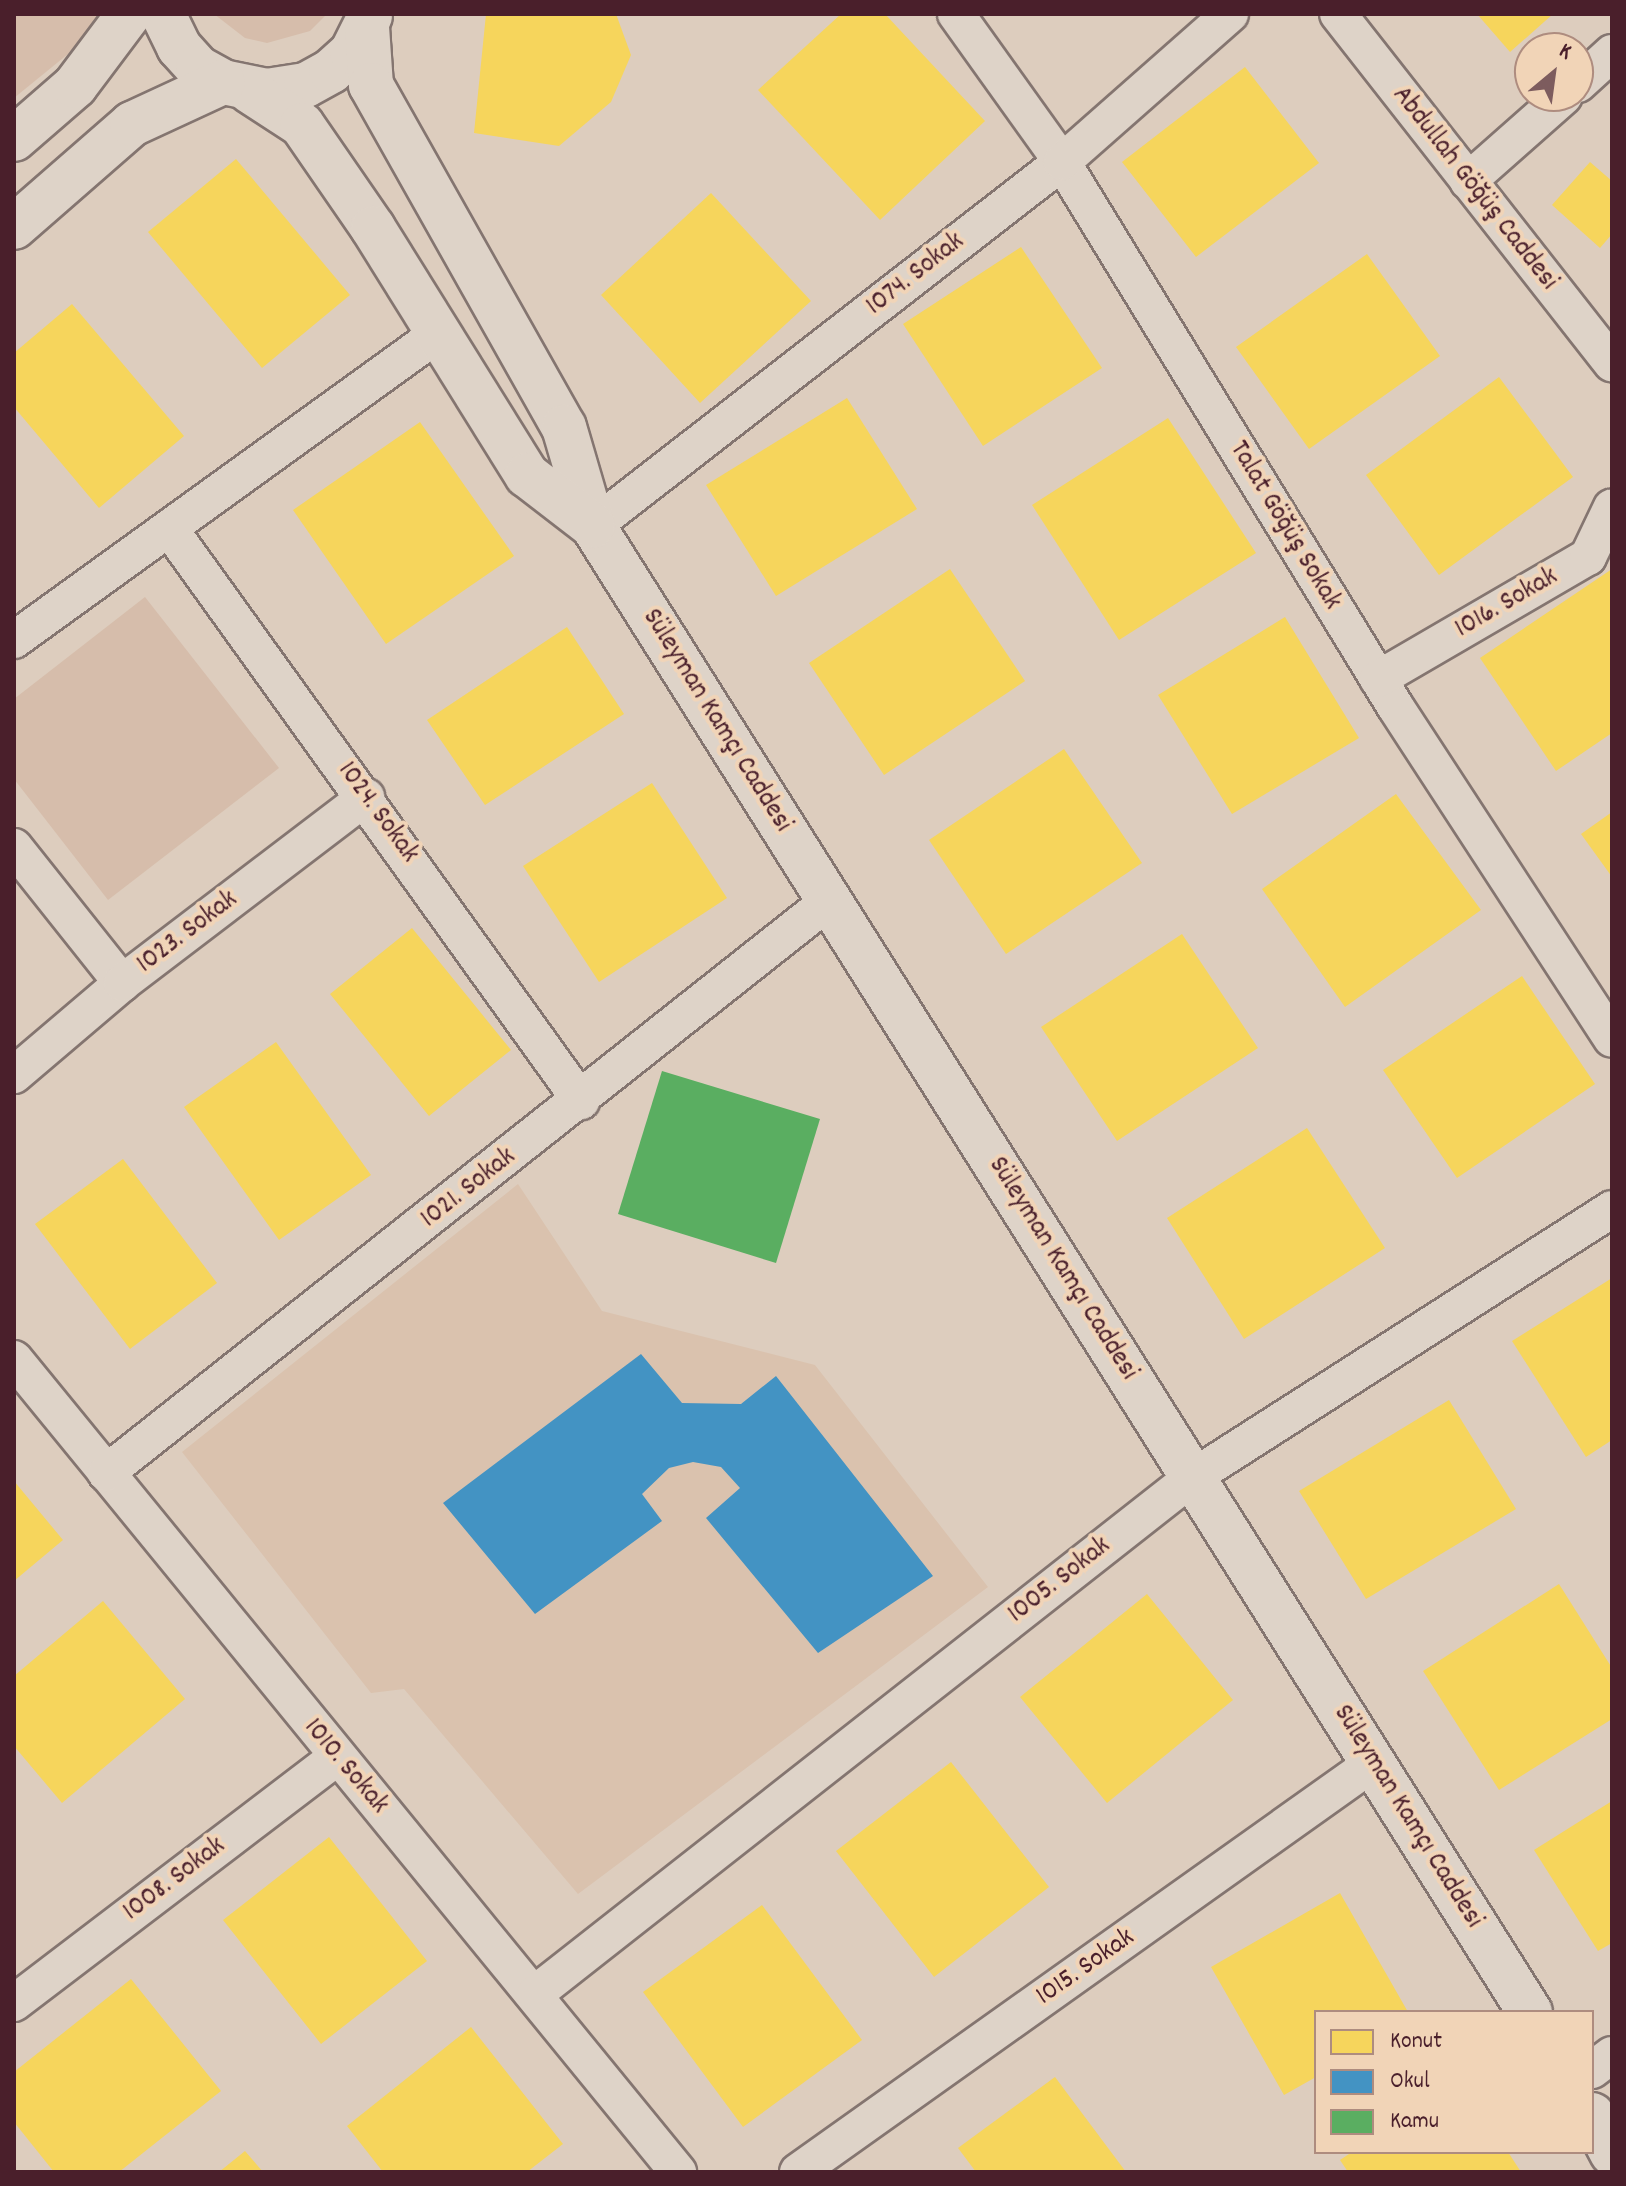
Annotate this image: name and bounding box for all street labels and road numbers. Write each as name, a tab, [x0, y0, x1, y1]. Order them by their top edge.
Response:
street label: Abdullah Göğüş Caddesi	[1384, 80, 1564, 298]
street label: 1074. Sokak	[860, 226, 972, 324]
street label: Talat Göğüş Sokak	[1220, 435, 1348, 617]
street label: 1016. Sokak	[1450, 561, 1564, 647]
street label: Süleyman Kamçı Caddesi	[634, 603, 798, 839]
street label: 1024. Sokak	[329, 756, 425, 870]
street label: 1023. Sokak	[131, 884, 245, 982]
street label: 1021. Sokak	[415, 1141, 523, 1237]
street label: Süleyman Kamçı Caddesi	[980, 1151, 1144, 1387]
street label: 1005. Sokak	[1002, 1530, 1118, 1632]
street label: Süleyman Kamçı Caddesi	[1325, 1699, 1489, 1935]
street label: 1010. Sokak	[295, 1712, 395, 1822]
street label: 1008. Sokak	[117, 1831, 233, 1929]
street label: 1015. Sokak	[1030, 1922, 1142, 2014]

